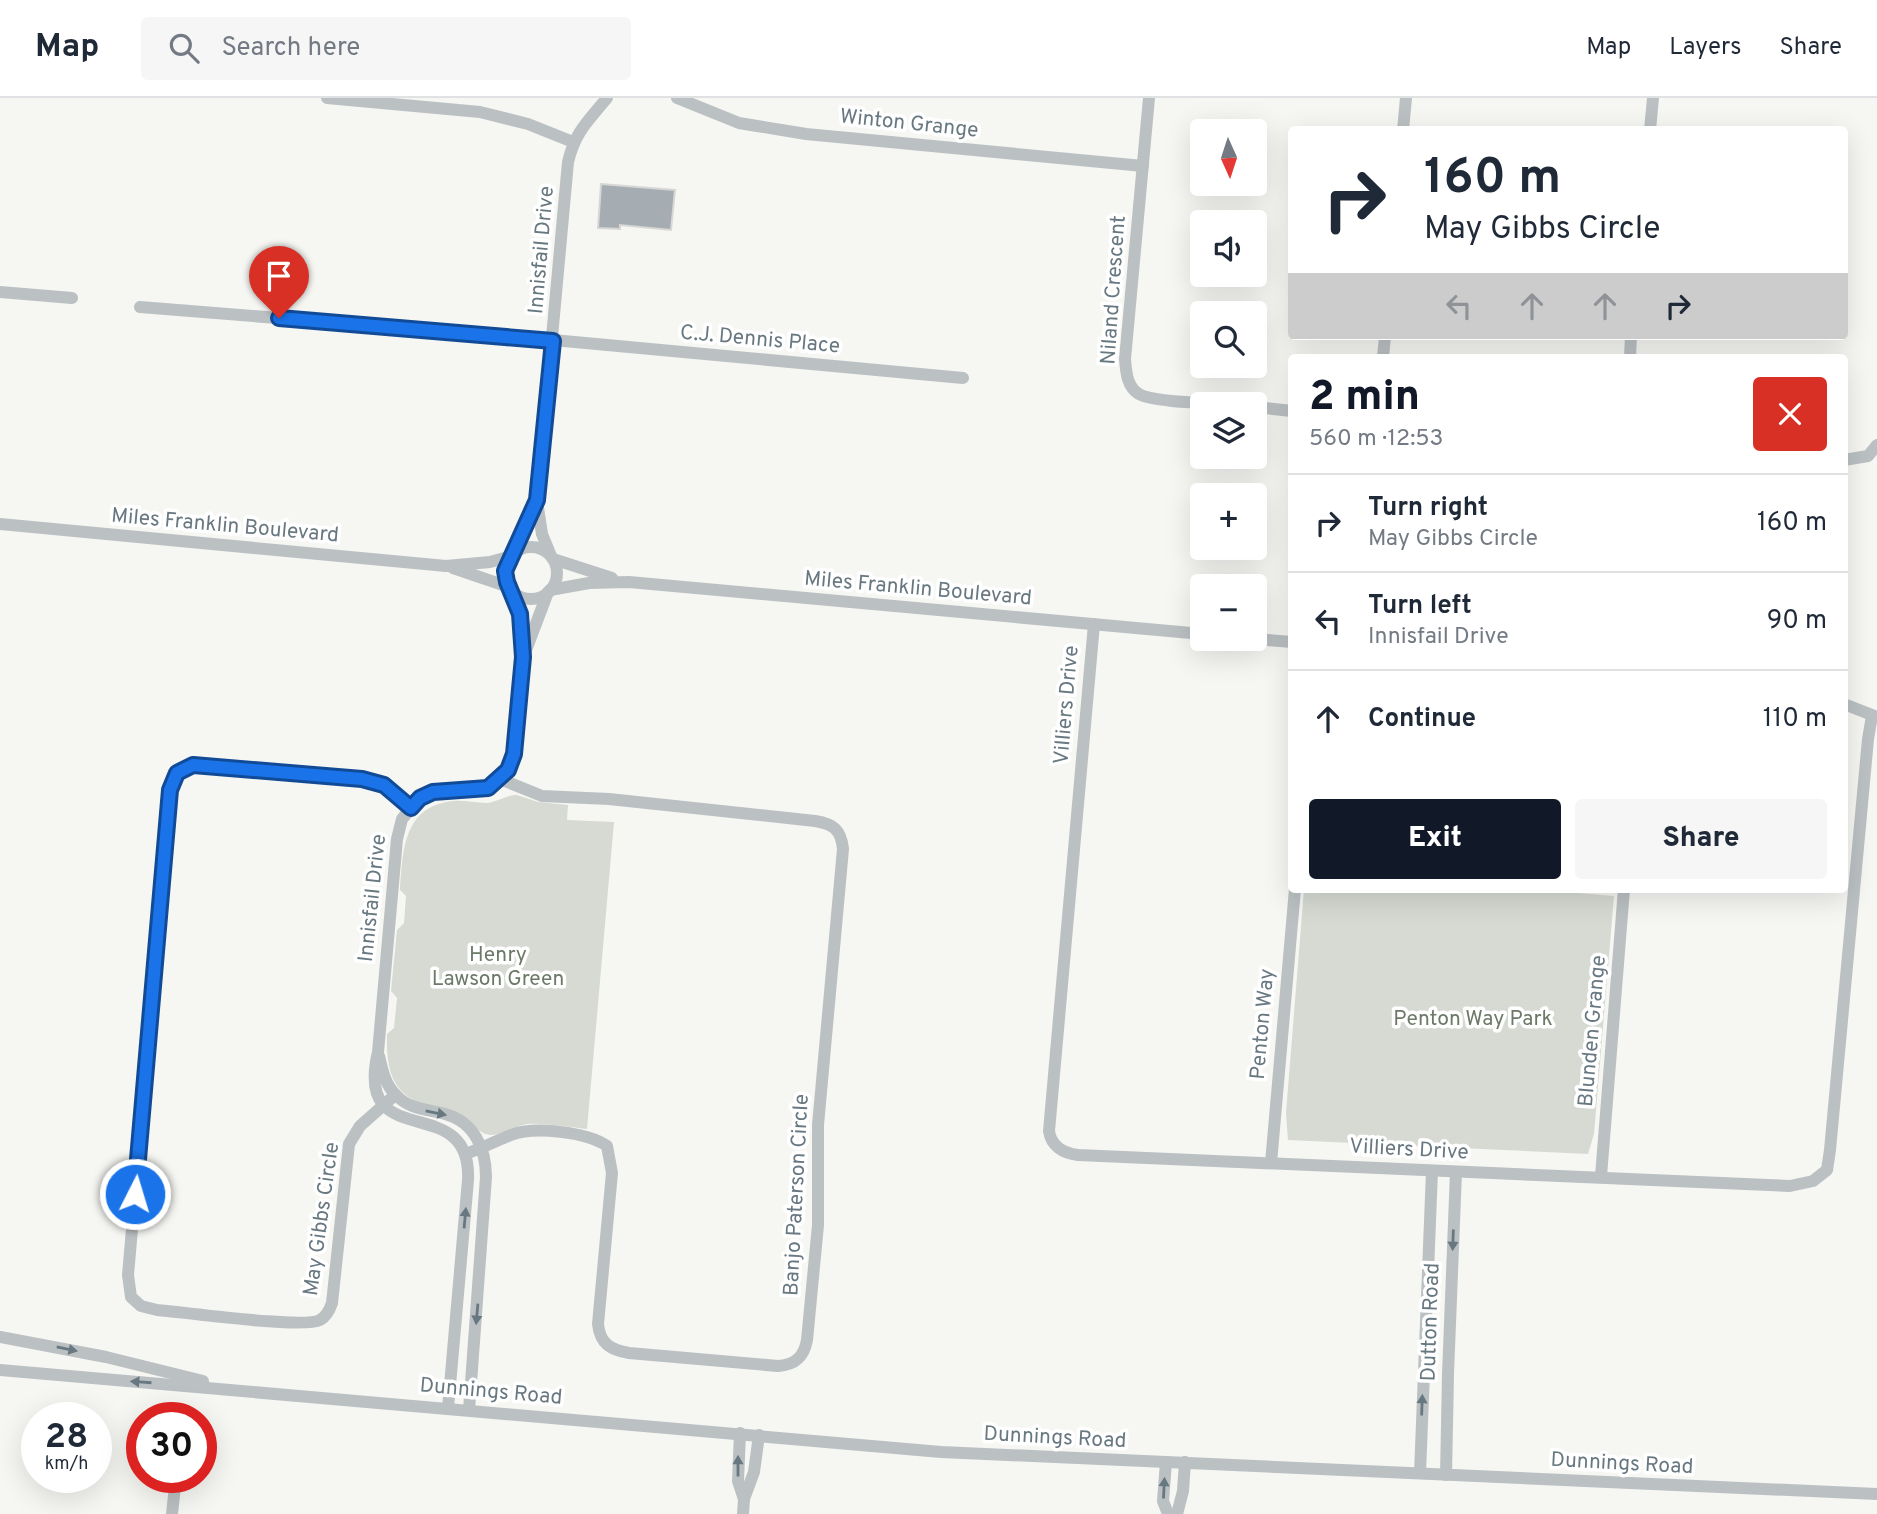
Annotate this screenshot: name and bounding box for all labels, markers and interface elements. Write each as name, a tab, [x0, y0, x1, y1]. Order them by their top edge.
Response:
search box	[141, 17, 631, 80]
text: Map	[35, 27, 99, 69]
icon: search	[165, 29, 203, 67]
text: Search here	[221, 32, 360, 65]
text: Map	[1586, 33, 1631, 63]
text: Layers	[1669, 33, 1741, 63]
text: Share	[1779, 33, 1842, 63]
street label: Winton Grange	[838, 103, 980, 145]
north arrow	[1190, 119, 1267, 196]
map controls	[1190, 119, 1267, 651]
text: 160 m	[1424, 149, 1561, 211]
icon: right	[1309, 154, 1400, 245]
street label: Innisfail Drive	[523, 185, 561, 315]
button: sound	[1190, 210, 1267, 287]
text: May Gibbs Circle	[1424, 210, 1660, 250]
street label: Niland Crescent	[1095, 214, 1133, 366]
pin	[249, 246, 309, 318]
icon: arrive	[260, 257, 298, 295]
icon: left	[1440, 287, 1478, 325]
icon: ahead	[1513, 287, 1551, 325]
icon: ahead	[1586, 287, 1624, 325]
icon: right	[1659, 287, 1697, 325]
button: search	[1190, 301, 1267, 378]
street label: C.J. Dennis Place	[679, 320, 841, 360]
text: 2 min	[1309, 372, 1420, 425]
button: close	[1753, 377, 1827, 451]
button: layers	[1190, 392, 1267, 469]
text: 560 m · 12:53	[1309, 425, 1443, 454]
button: +	[1190, 483, 1267, 560]
text: Turn right	[1368, 492, 1488, 525]
street label: Miles Franklin Boulevard	[110, 503, 340, 549]
icon: right	[1309, 504, 1347, 542]
text: 160 m	[1757, 507, 1827, 540]
text: May Gibbs Circle	[1368, 525, 1538, 554]
street label: Miles Franklin Boulevard	[803, 566, 1033, 612]
button: −	[1190, 574, 1267, 651]
text: Turn left	[1368, 590, 1472, 623]
icon: left	[1309, 602, 1347, 640]
text: 90 m	[1767, 605, 1827, 638]
text: Innisfail Drive	[1368, 623, 1509, 652]
street label: Villiers Drive	[1048, 644, 1086, 766]
icon: ahead	[1309, 700, 1347, 738]
text: Continue	[1368, 703, 1476, 736]
text: 110 m	[1763, 703, 1827, 736]
button: Exit	[1309, 799, 1561, 879]
button: Share	[1575, 799, 1827, 879]
street label: Innisfail Drive	[353, 833, 393, 963]
park label: Henry Lawson Green	[432, 942, 564, 993]
street label: Blunden Grange	[1573, 954, 1613, 1108]
street label: Penton Way	[1245, 967, 1281, 1081]
park label: Penton Way Park	[1393, 1006, 1553, 1033]
street label: Banjo Paterson Circle	[778, 1093, 816, 1297]
one-way arrow	[425, 1108, 447, 1119]
street label: Villiers Drive	[1349, 1133, 1469, 1167]
street label: May Gibbs Circle	[298, 1140, 346, 1298]
position arrow	[98, 1157, 172, 1231]
one-way arrow	[460, 1206, 471, 1228]
one-way arrow	[1448, 1229, 1459, 1251]
street label: Dutton Road	[1415, 1262, 1447, 1382]
one-way arrow	[471, 1303, 482, 1325]
one-way arrow	[56, 1343, 78, 1354]
street label: Dunnings Road	[419, 1372, 563, 1412]
one-way arrow	[130, 1376, 152, 1387]
one-way arrow	[1417, 1394, 1428, 1416]
speed limit sign: 30	[126, 1402, 217, 1493]
text: 28	[45, 1416, 88, 1460]
street label: Dunnings Road	[983, 1421, 1127, 1455]
street label: Dunnings Road	[1550, 1447, 1694, 1481]
text: km/h	[45, 1453, 88, 1476]
one-way arrow	[732, 1455, 744, 1477]
one-way arrow	[1159, 1477, 1170, 1499]

